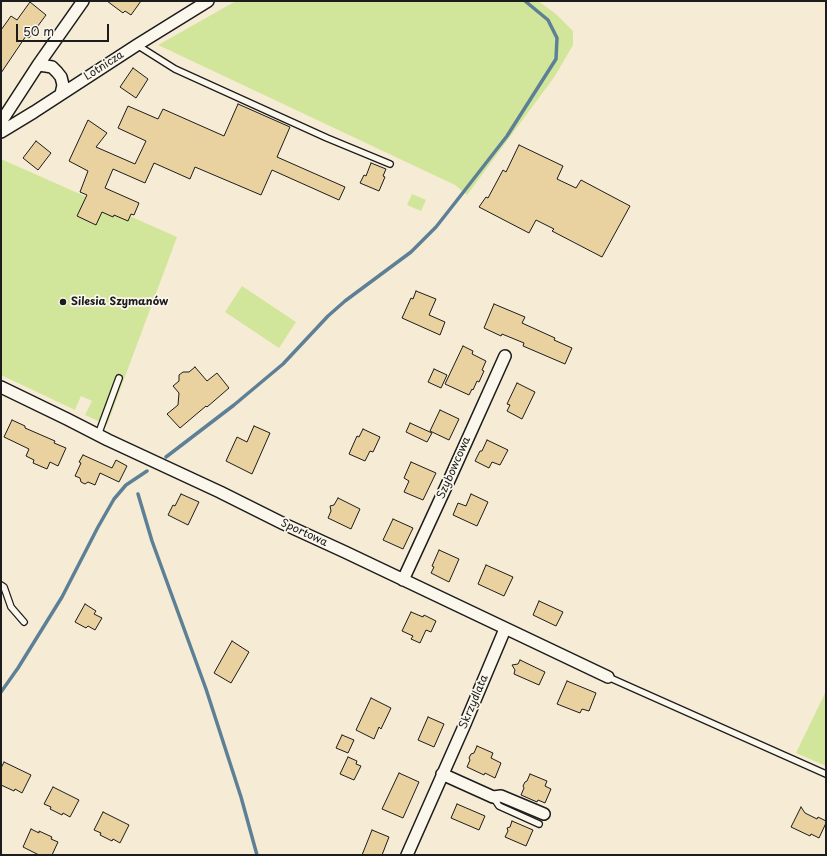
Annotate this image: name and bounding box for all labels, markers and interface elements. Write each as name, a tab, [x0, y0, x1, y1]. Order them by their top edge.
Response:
scale bar	[18, 16, 111, 42]
text: 50 m	[23, 22, 54, 40]
street label: Lotnicza	[82, 48, 126, 84]
place label: Silesia Szymanów	[71, 295, 168, 309]
marker: Silesia Szymanów	[58, 297, 68, 307]
street label: Szybowcowa	[434, 435, 474, 501]
street label: Sportowa	[279, 516, 329, 550]
street label: Skrzydlata	[457, 673, 491, 731]

